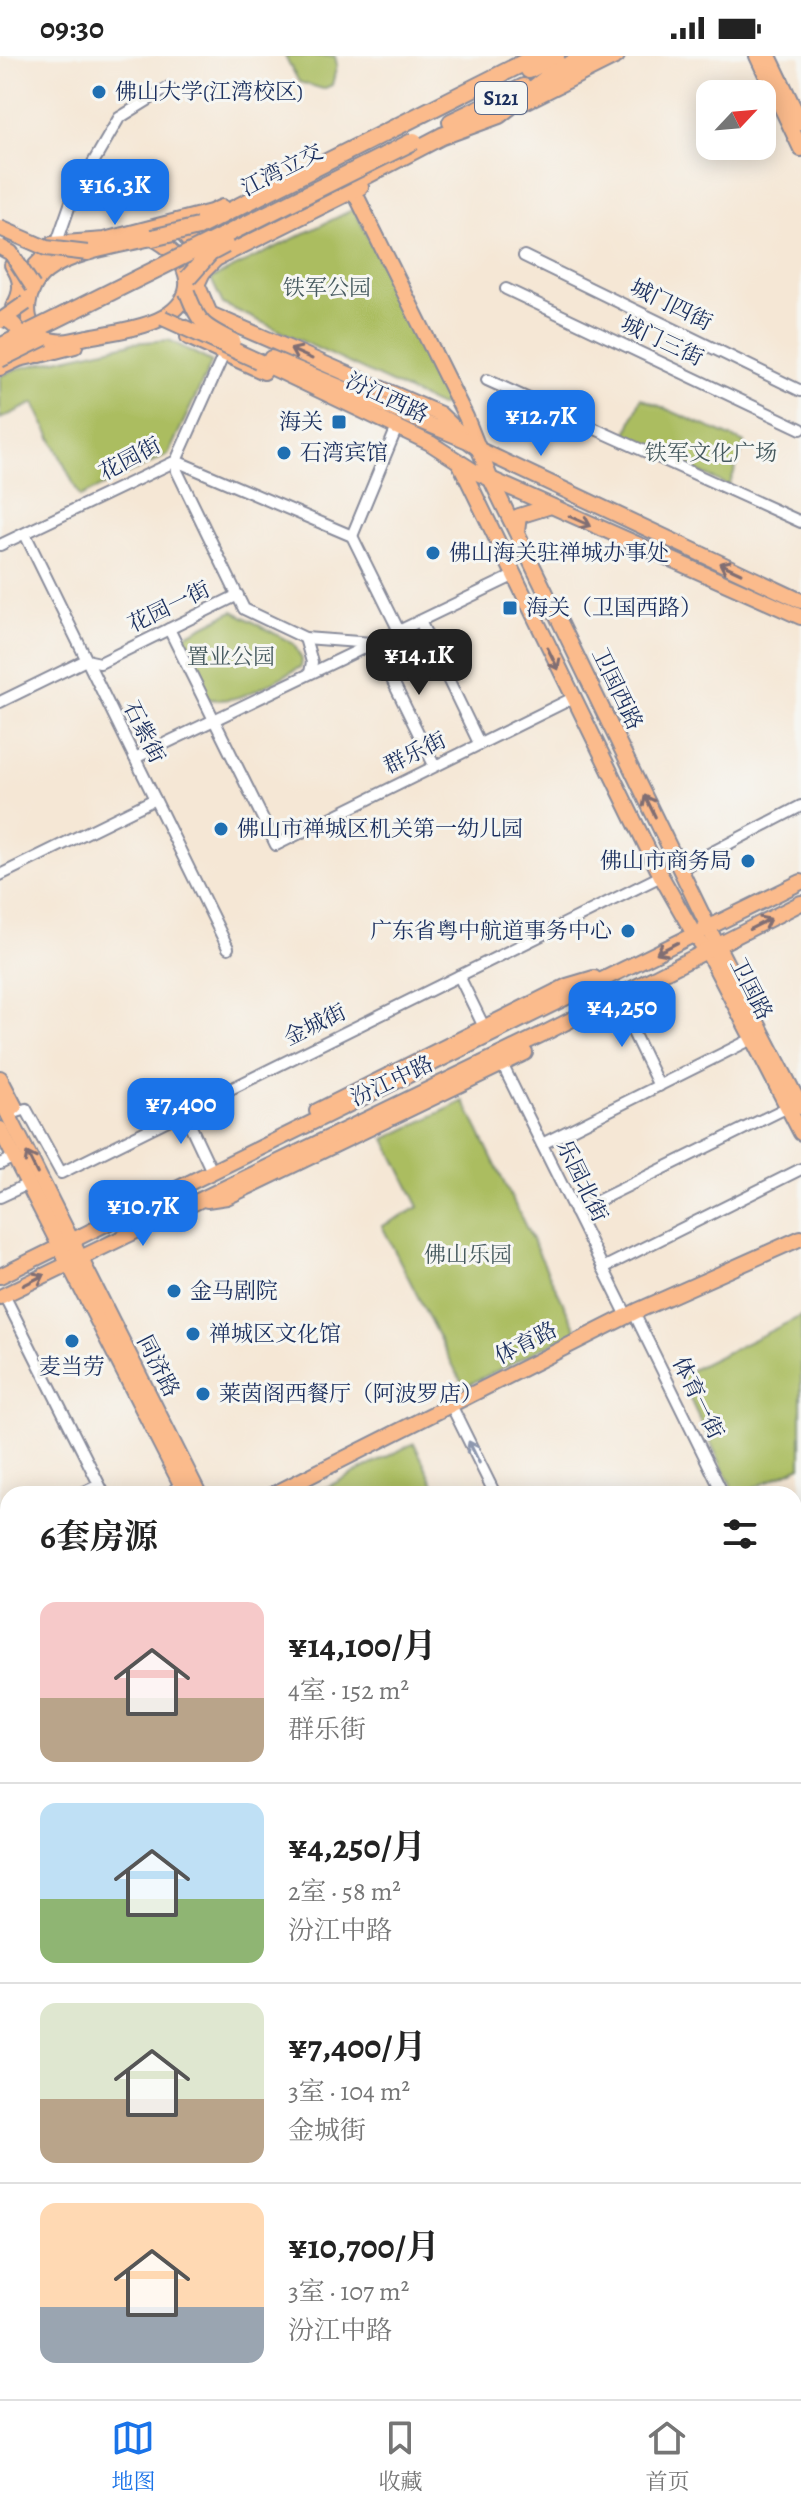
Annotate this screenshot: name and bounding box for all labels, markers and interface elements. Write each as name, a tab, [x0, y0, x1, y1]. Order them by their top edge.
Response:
text: 09:30	[40, 8, 104, 48]
place label: 佛山大学(江湾校区)	[115, 77, 303, 107]
north arrow	[696, 80, 776, 160]
map controls	[696, 80, 776, 160]
road number: S121	[475, 82, 527, 114]
marker: 佛山大学(江湾校区)	[90, 83, 108, 101]
street label: 江湾立交	[236, 137, 328, 203]
pin: ¥16.3K	[50, 159, 180, 227]
text: ¥16.3K	[79, 167, 151, 202]
street label: 城门四街	[625, 272, 717, 338]
park label: 铁军公园	[283, 273, 371, 303]
street label: 城门三街	[616, 309, 708, 373]
one-way arrow	[289, 346, 313, 361]
street label: 汾江西路	[341, 366, 433, 430]
pin: ¥12.7K	[476, 390, 606, 458]
text: ¥12.7K	[505, 398, 577, 433]
place label: 海关	[279, 407, 323, 437]
marker: 海关	[330, 413, 348, 431]
street label: 花园街	[94, 430, 166, 488]
place label: 石湾宾馆	[300, 438, 388, 468]
park label: 铁军文化广场	[645, 438, 777, 468]
marker: 石湾宾馆	[275, 444, 293, 462]
one-way arrow	[567, 514, 591, 529]
place label: 佛山海关驻禅城办事处	[449, 538, 669, 568]
marker: 佛山海关驻禅城办事处	[424, 544, 442, 562]
one-way arrow	[719, 560, 743, 575]
street label: 花园一街	[123, 574, 215, 640]
place label: 海关（卫国西路）	[526, 593, 702, 623]
marker: 海关（卫国西路）	[501, 599, 519, 617]
pin: ¥14.1K	[354, 629, 484, 697]
text: ¥14.1K	[384, 637, 454, 672]
park label: 置业公园	[187, 642, 275, 672]
street label: 卫国西路	[584, 643, 650, 735]
one-way arrow	[546, 646, 562, 670]
street label: 石紫街	[116, 696, 172, 768]
street label: 群乐街	[379, 725, 451, 781]
one-way arrow	[642, 795, 657, 819]
place label: 佛山市禅城区机关第一幼儿园	[237, 814, 523, 844]
marker: 佛山市禅城区机关第一幼儿园	[212, 820, 230, 838]
place label: 佛山市商务局	[600, 846, 732, 876]
marker: 佛山市商务局	[739, 852, 757, 870]
one-way arrow	[748, 915, 772, 931]
place label: 广东省粤中航道事务中心	[370, 916, 612, 946]
marker: 广东省粤中航道事务中心	[619, 922, 637, 940]
one-way arrow	[655, 941, 679, 957]
street label: 卫国路	[723, 953, 779, 1025]
pin: ¥4,250	[557, 981, 687, 1049]
text: ¥4,250	[587, 989, 657, 1024]
street label: 金城街	[279, 997, 351, 1053]
street label: 汾江中路	[346, 1049, 438, 1113]
pin: ¥7,400	[116, 1078, 246, 1146]
text: ¥7,400	[145, 1086, 217, 1121]
street label: 乐园北街	[549, 1135, 615, 1227]
one-way arrow	[24, 1152, 39, 1176]
pin: ¥10.7K	[78, 1180, 208, 1248]
text: ¥10.7K	[107, 1188, 179, 1223]
park label: 佛山乐园	[424, 1240, 512, 1270]
one-way arrow	[22, 1272, 46, 1287]
place label: 金马剧院	[190, 1276, 278, 1306]
marker: 金马剧院	[165, 1282, 183, 1300]
street label: 体育路	[490, 1315, 562, 1371]
place label: 禅城区文化馆	[209, 1319, 341, 1349]
marker: 禅城区文化馆	[184, 1325, 202, 1343]
street label: 同济路	[130, 1330, 186, 1402]
marker: 麦当劳	[63, 1332, 81, 1350]
place label: 麦当劳	[39, 1352, 105, 1382]
street label: 体育一街	[665, 1352, 731, 1444]
place label: 莱茵阁西餐厅（阿波罗店）	[219, 1379, 483, 1409]
marker: 莱茵阁西餐厅（阿波罗店）	[194, 1385, 212, 1403]
one-way arrow	[466, 1441, 481, 1465]
icon: filters	[718, 1512, 762, 1556]
text: 6套房源	[40, 1513, 158, 1560]
text: ¥14,100/月	[288, 1622, 436, 1669]
icon: home	[104, 1634, 200, 1730]
text: 4室 · 152 m²	[288, 1673, 409, 1708]
text: 群乐街	[288, 1712, 366, 1747]
text: ¥4,250/月	[288, 1823, 426, 1870]
icon: home	[104, 1835, 200, 1931]
text: 2室 · 58 m²	[288, 1874, 401, 1909]
text: 汾江中路	[288, 1913, 392, 1948]
text: ¥7,400/月	[288, 2023, 427, 2070]
icon: home	[104, 2035, 200, 2131]
text: 3室 · 104 m²	[288, 2074, 410, 2109]
text: 金城街	[288, 2113, 366, 2148]
text: ¥10,700/月	[288, 2223, 440, 2270]
icon: home	[104, 2235, 200, 2331]
text: 3室 · 107 m²	[288, 2274, 409, 2309]
text: 汾江中路	[288, 2313, 392, 2348]
tab: 地图	[111, 2416, 156, 2497]
tab: 收藏	[378, 2416, 423, 2497]
tab: 首页	[645, 2416, 690, 2497]

